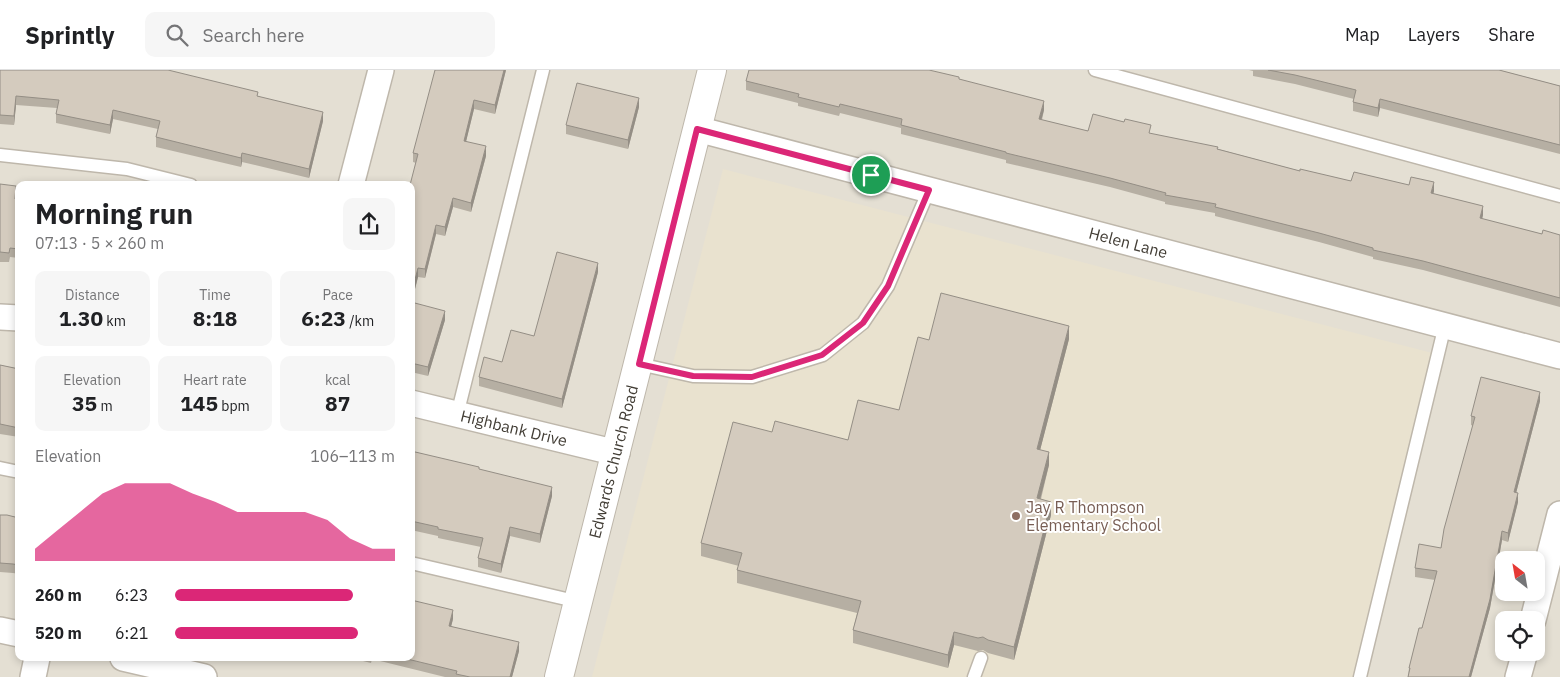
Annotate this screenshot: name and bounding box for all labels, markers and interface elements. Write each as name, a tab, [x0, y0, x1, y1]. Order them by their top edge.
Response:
search box	[145, 12, 495, 57]
text: Sprintly	[25, 19, 115, 51]
icon: search	[163, 21, 191, 49]
text: Search here	[203, 23, 304, 47]
text: Map	[1345, 23, 1380, 46]
text: Layers	[1408, 23, 1460, 46]
text: Share	[1488, 23, 1535, 46]
pin	[850, 154, 892, 196]
icon: arrive	[857, 161, 885, 189]
text: Morning run	[35, 195, 193, 232]
button: share	[343, 198, 395, 250]
street label: Helen Lane	[1087, 223, 1170, 262]
text: 07:13 · 5 × 260 m	[35, 233, 164, 253]
text: Distance	[65, 286, 120, 304]
text: Time	[199, 286, 231, 304]
text: Pace	[322, 286, 353, 304]
text: 1.30	[59, 304, 103, 332]
text: 8:18	[193, 304, 237, 332]
text: 6:23	[301, 304, 346, 332]
text: km	[103, 312, 126, 330]
text: /km	[346, 312, 374, 330]
text: Elevation	[63, 371, 121, 389]
text: Heart rate	[183, 371, 247, 389]
text: kcal	[325, 371, 350, 389]
street label: Edwards Church Road	[584, 383, 642, 541]
text: 35	[72, 389, 97, 417]
text: 145	[180, 389, 218, 417]
text: 87	[325, 389, 350, 417]
text: m	[97, 397, 113, 415]
text: bpm	[218, 397, 250, 415]
street label: Highbank Drive	[459, 405, 570, 451]
text: Elevation	[35, 446, 101, 466]
text: 106–113 m	[310, 446, 395, 466]
place label: Jay R Thompson Elementary School	[1026, 497, 1161, 535]
marker: Jay R Thompson Elementary School	[1010, 510, 1022, 522]
north arrow	[1495, 551, 1545, 601]
map controls	[1495, 551, 1545, 661]
text: 260 m	[35, 585, 82, 605]
text: 6:23	[115, 585, 148, 605]
button: locate	[1495, 611, 1545, 661]
text: 520 m	[35, 623, 82, 643]
text: 6:21	[115, 623, 148, 643]

